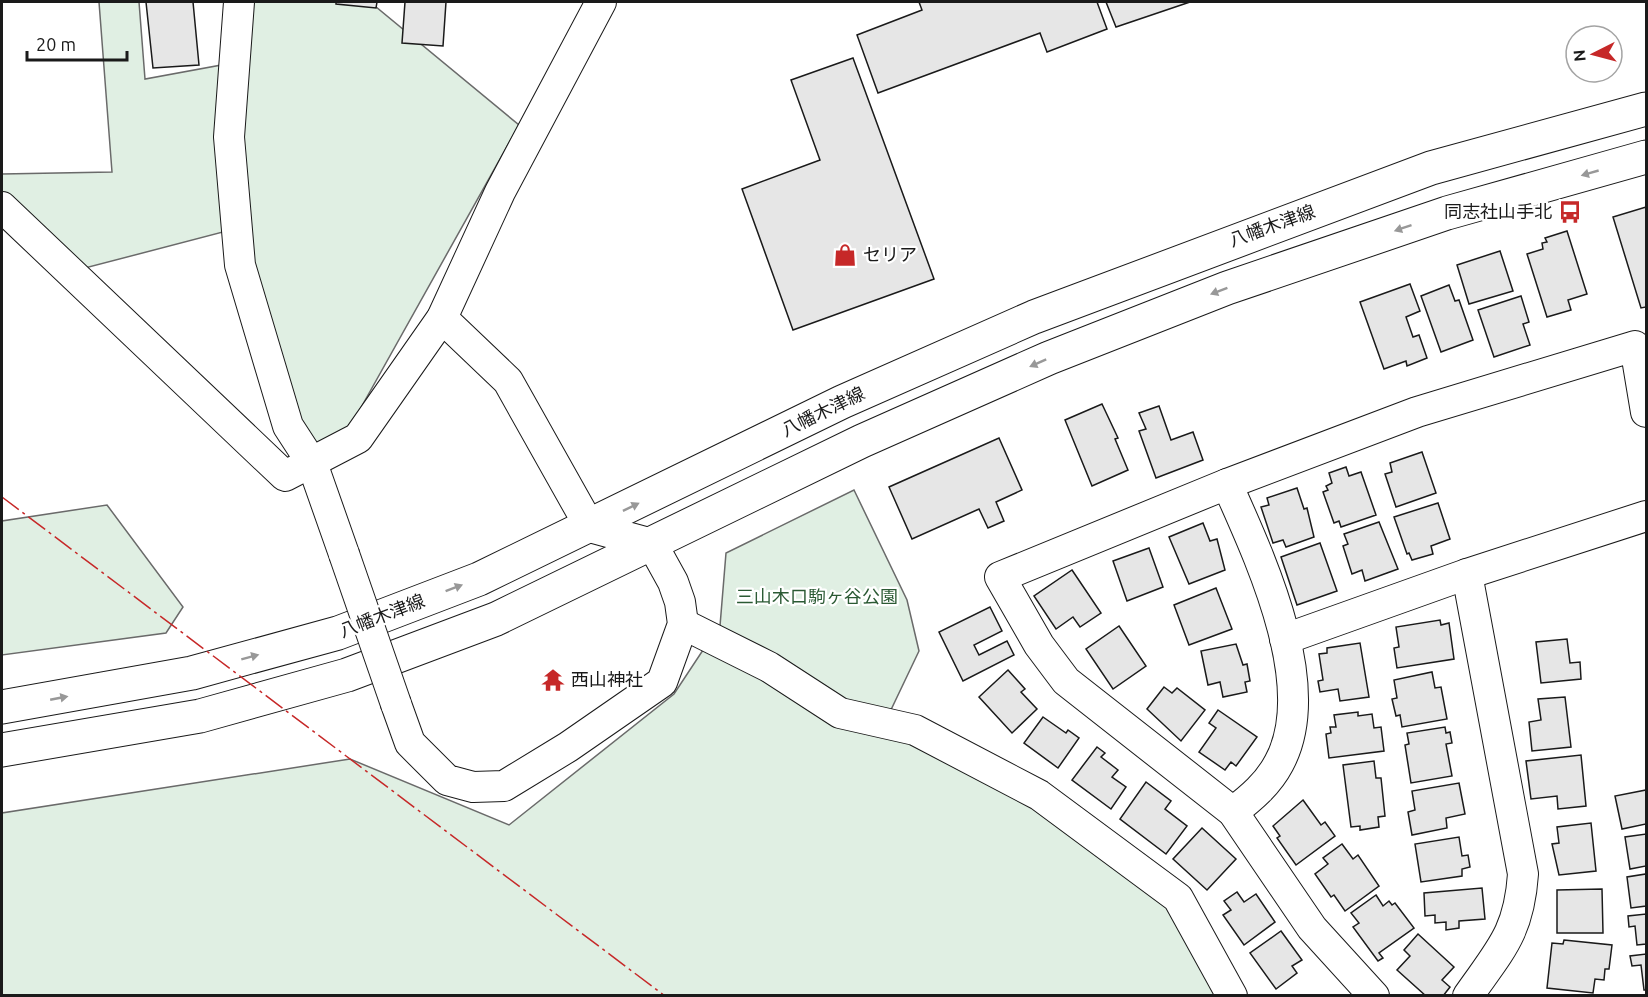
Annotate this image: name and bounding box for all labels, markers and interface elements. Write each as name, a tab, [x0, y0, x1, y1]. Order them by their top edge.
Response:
scale bar	[27, 24, 128, 62]
north arrow	[1564, 24, 1624, 84]
text: 20 m	[36, 34, 76, 54]
text: N	[1570, 49, 1589, 62]
one-way arrow	[1581, 168, 1599, 178]
bus stop icon: 同志社山手北	[1557, 199, 1583, 225]
street label: 八幡木津線	[1226, 200, 1317, 250]
place label: 同志社山手北	[1444, 201, 1552, 221]
one-way arrow	[1394, 224, 1412, 234]
shop icon: セリア	[832, 242, 858, 268]
place label: セリア	[863, 244, 917, 264]
one-way arrow	[1210, 287, 1228, 296]
one-way arrow	[1029, 359, 1046, 368]
street label: 八幡木津線	[778, 382, 867, 440]
one-way arrow	[623, 502, 640, 511]
one-way arrow	[445, 583, 463, 593]
park label: 三山木口駒ヶ谷公園	[736, 586, 898, 606]
street label: 八幡木津線	[336, 590, 427, 641]
one-way arrow	[241, 652, 259, 661]
temple icon: 西山神社	[540, 667, 566, 693]
place label: 西山神社	[571, 669, 643, 689]
one-way arrow	[50, 693, 69, 702]

